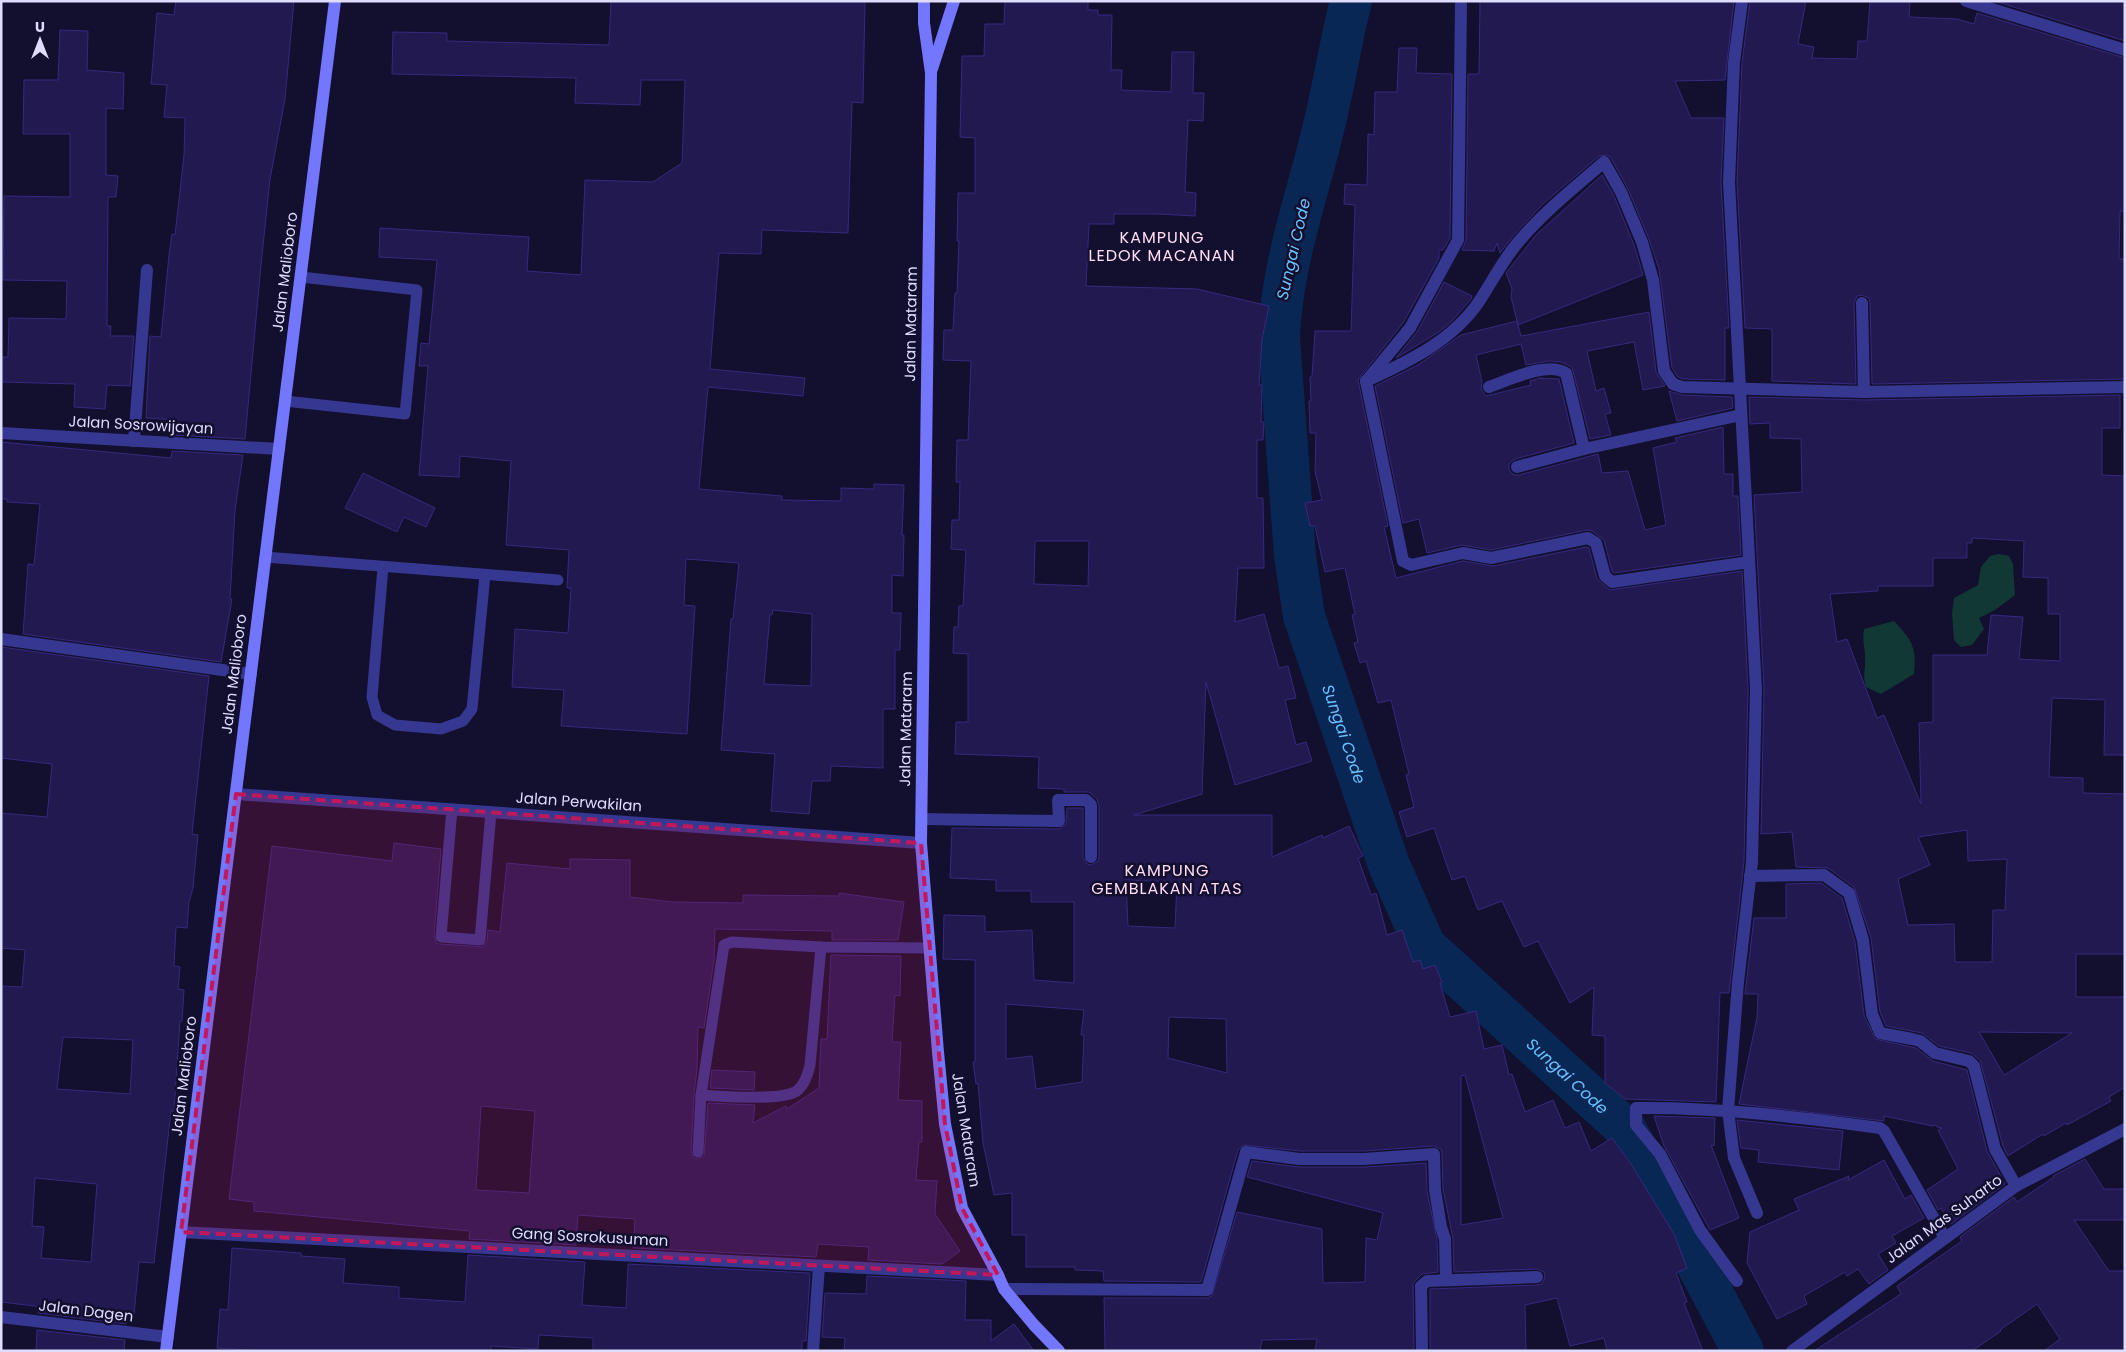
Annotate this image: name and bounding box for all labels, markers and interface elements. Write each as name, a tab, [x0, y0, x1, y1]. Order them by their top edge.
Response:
north arrow	[15, 15, 65, 65]
text: U	[35, 17, 45, 37]
water label: Sungai Code	[1271, 196, 1316, 302]
street label: Jalan Malioboro	[267, 211, 302, 333]
district label: KAMPUNG LEDOK MACANAN	[1089, 226, 1235, 267]
street label: Jalan Mataram	[899, 266, 922, 382]
street label: Jalan Sosrowijayan	[68, 410, 214, 439]
street label: Jalan Malioboro	[216, 613, 251, 735]
street label: Jalan Mataram	[894, 671, 917, 787]
water label: Sungai Code	[1316, 681, 1371, 787]
street label: Jalan Perwakilan	[515, 787, 643, 816]
district label: KAMPUNG GEMBLAKAN ATAS	[1091, 859, 1243, 900]
street label: Jalan Malioboro	[166, 1015, 201, 1137]
water label: Sungai Code	[1521, 1033, 1613, 1120]
street label: Jalan Mataram	[947, 1071, 986, 1189]
street label: Jalan Mas Suharto	[1881, 1169, 2006, 1268]
street label: Gang Sosrokusuman	[511, 1222, 669, 1251]
street label: Jalan Dagen	[37, 1294, 135, 1327]

